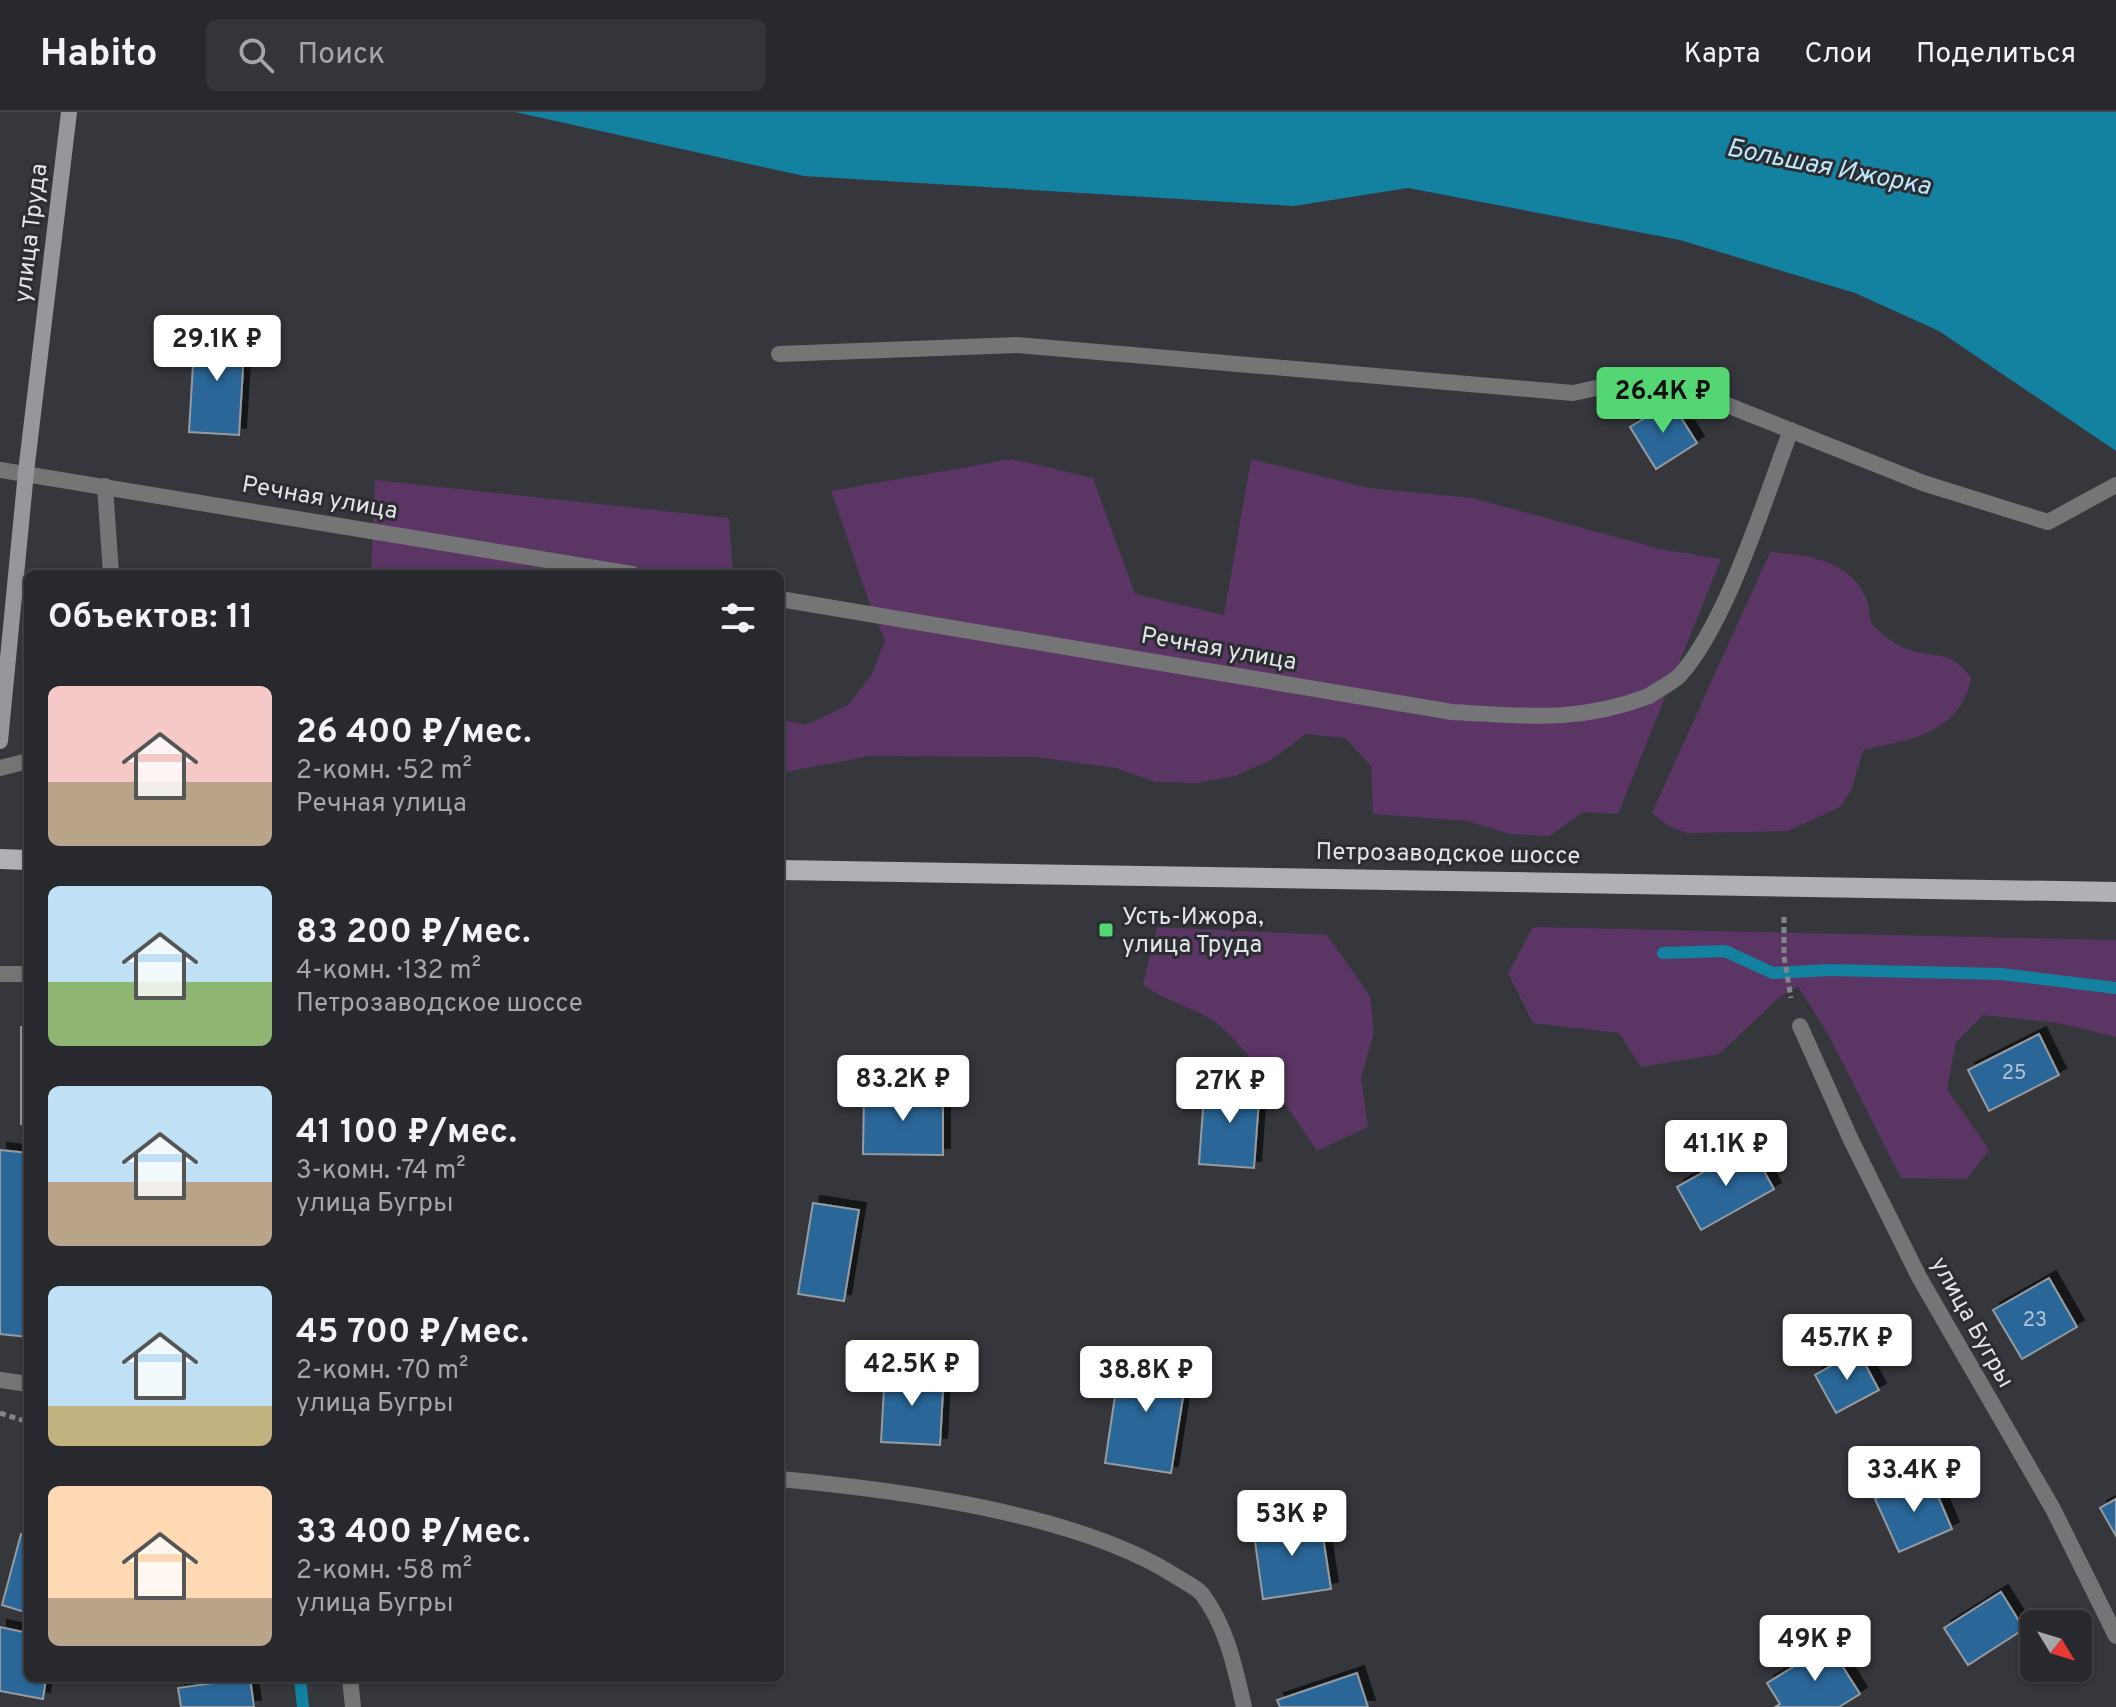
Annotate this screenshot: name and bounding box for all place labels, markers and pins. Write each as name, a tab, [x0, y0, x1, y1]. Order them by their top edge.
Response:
pin: 29.1K ₽	[143, 315, 291, 383]
pin: 26.4K ₽	[1589, 367, 1737, 435]
place label: Усть-Ижора, улица Труда	[1122, 903, 1264, 961]
marker: Усть-Ижора, улица Труда	[1097, 921, 1115, 939]
pin: 83.2K ₽	[829, 1055, 977, 1123]
pin: 27K ₽	[1174, 1057, 1286, 1125]
pin: 41.1K ₽	[1652, 1120, 1800, 1188]
pin: 45.7K ₽	[1773, 1314, 1921, 1382]
pin: 42.5K ₽	[838, 1340, 986, 1408]
pin: 38.8K ₽	[1072, 1346, 1220, 1414]
pin: 33.4K ₽	[1840, 1446, 1988, 1514]
pin: 53K ₽	[1236, 1490, 1348, 1558]
pin: 49K ₽	[1759, 1615, 1871, 1683]

